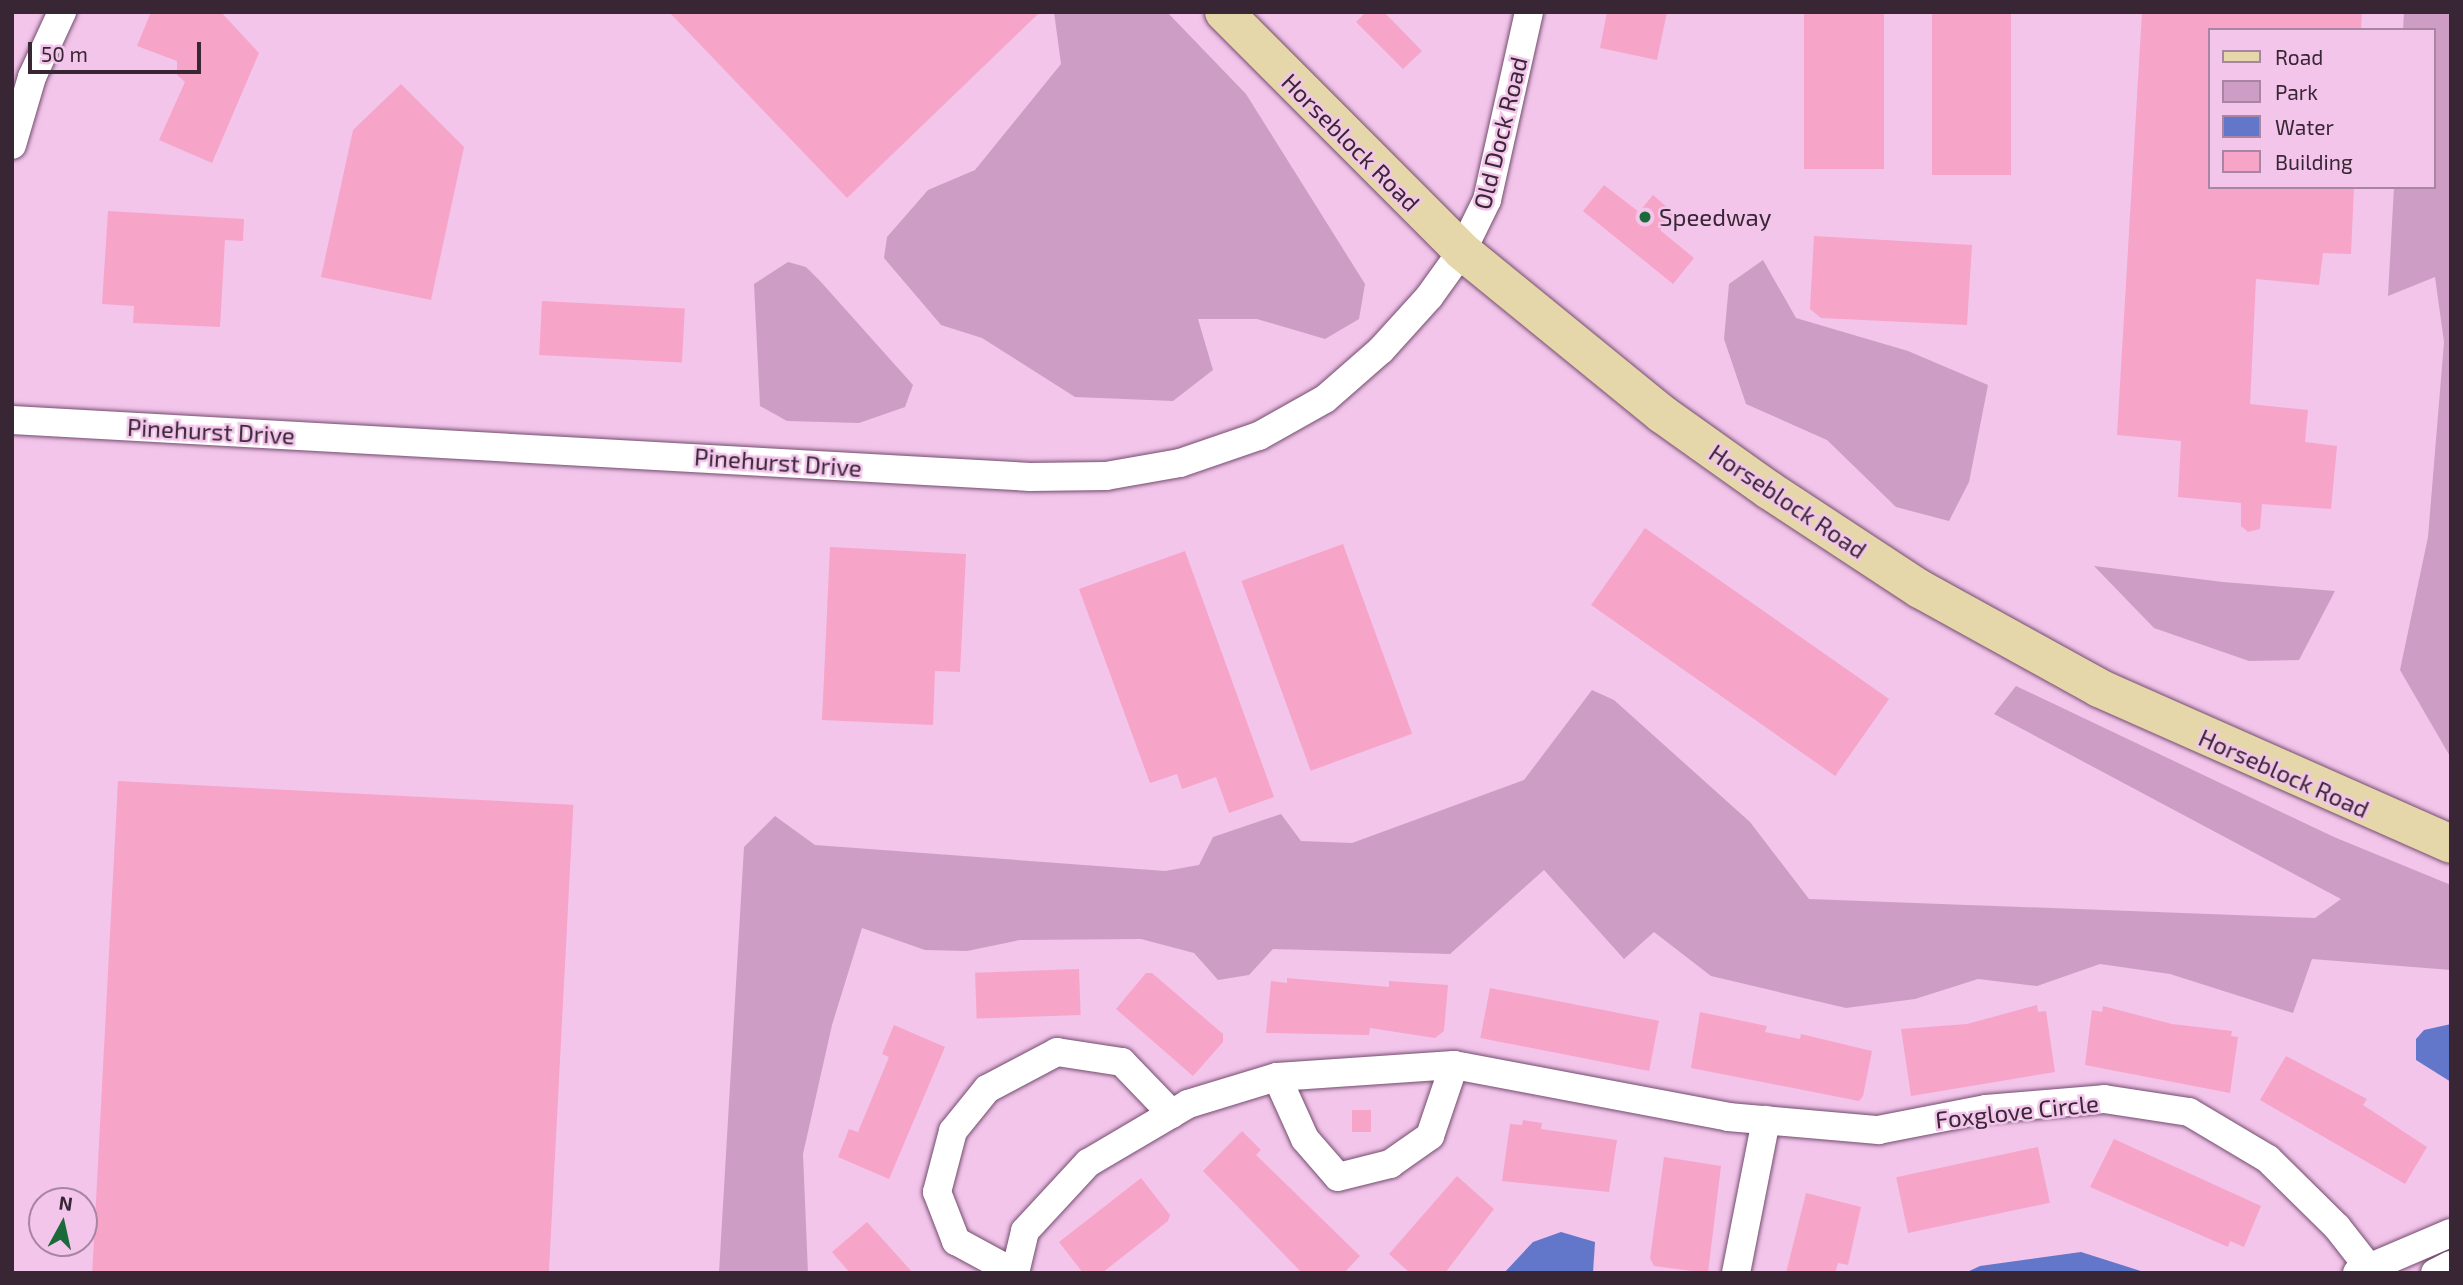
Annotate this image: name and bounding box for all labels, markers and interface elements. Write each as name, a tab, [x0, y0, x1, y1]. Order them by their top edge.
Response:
scale bar	[32, 28, 205, 72]
legend	[2208, 28, 2435, 189]
text: 50 m	[41, 41, 88, 66]
text: Road	[2275, 44, 2323, 69]
street label: Old Dock Road	[1467, 54, 1533, 212]
street label: Horseblock Road	[1276, 67, 1426, 217]
text: Park	[2275, 79, 2318, 104]
text: Water	[2275, 114, 2334, 139]
text: Building	[2275, 149, 2353, 174]
place label: Speedway	[1659, 203, 1771, 231]
marker: Speedway	[1637, 209, 1653, 225]
street label: Pinehurst Drive	[126, 412, 296, 450]
street label: Horseblock Road	[1704, 438, 1872, 564]
street label: Pinehurst Drive	[693, 442, 863, 482]
street label: Horseblock Road	[2194, 723, 2374, 823]
street label: Foxglove Circle	[1934, 1088, 2100, 1134]
north arrow	[28, 1187, 98, 1257]
text: N	[57, 1190, 74, 1215]

